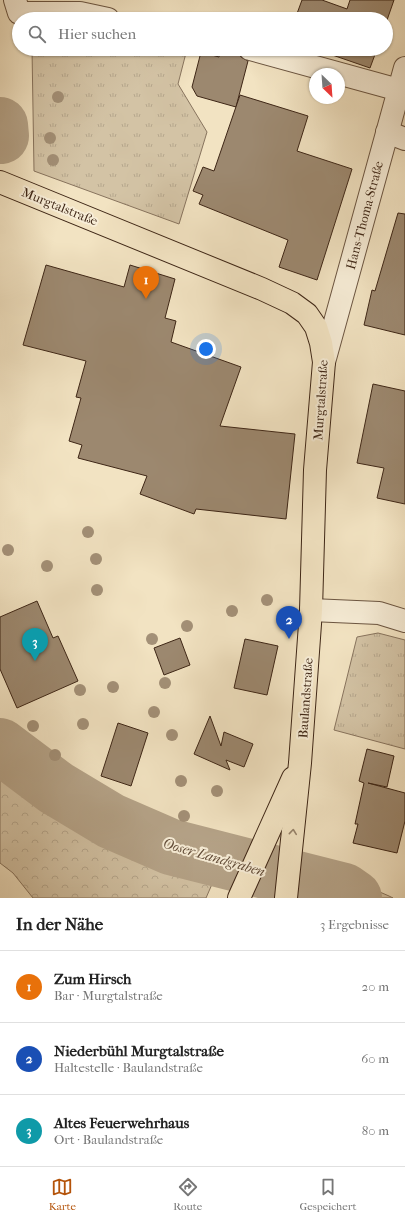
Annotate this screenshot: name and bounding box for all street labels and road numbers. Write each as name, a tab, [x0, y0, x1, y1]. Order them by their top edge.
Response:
street label: Hans-Thoma-Straße	[343, 159, 386, 271]
street label: Murgtalstraße	[20, 184, 100, 229]
street label: Murgtalstraße	[310, 359, 331, 441]
street label: Baulandstraße	[295, 657, 316, 739]

